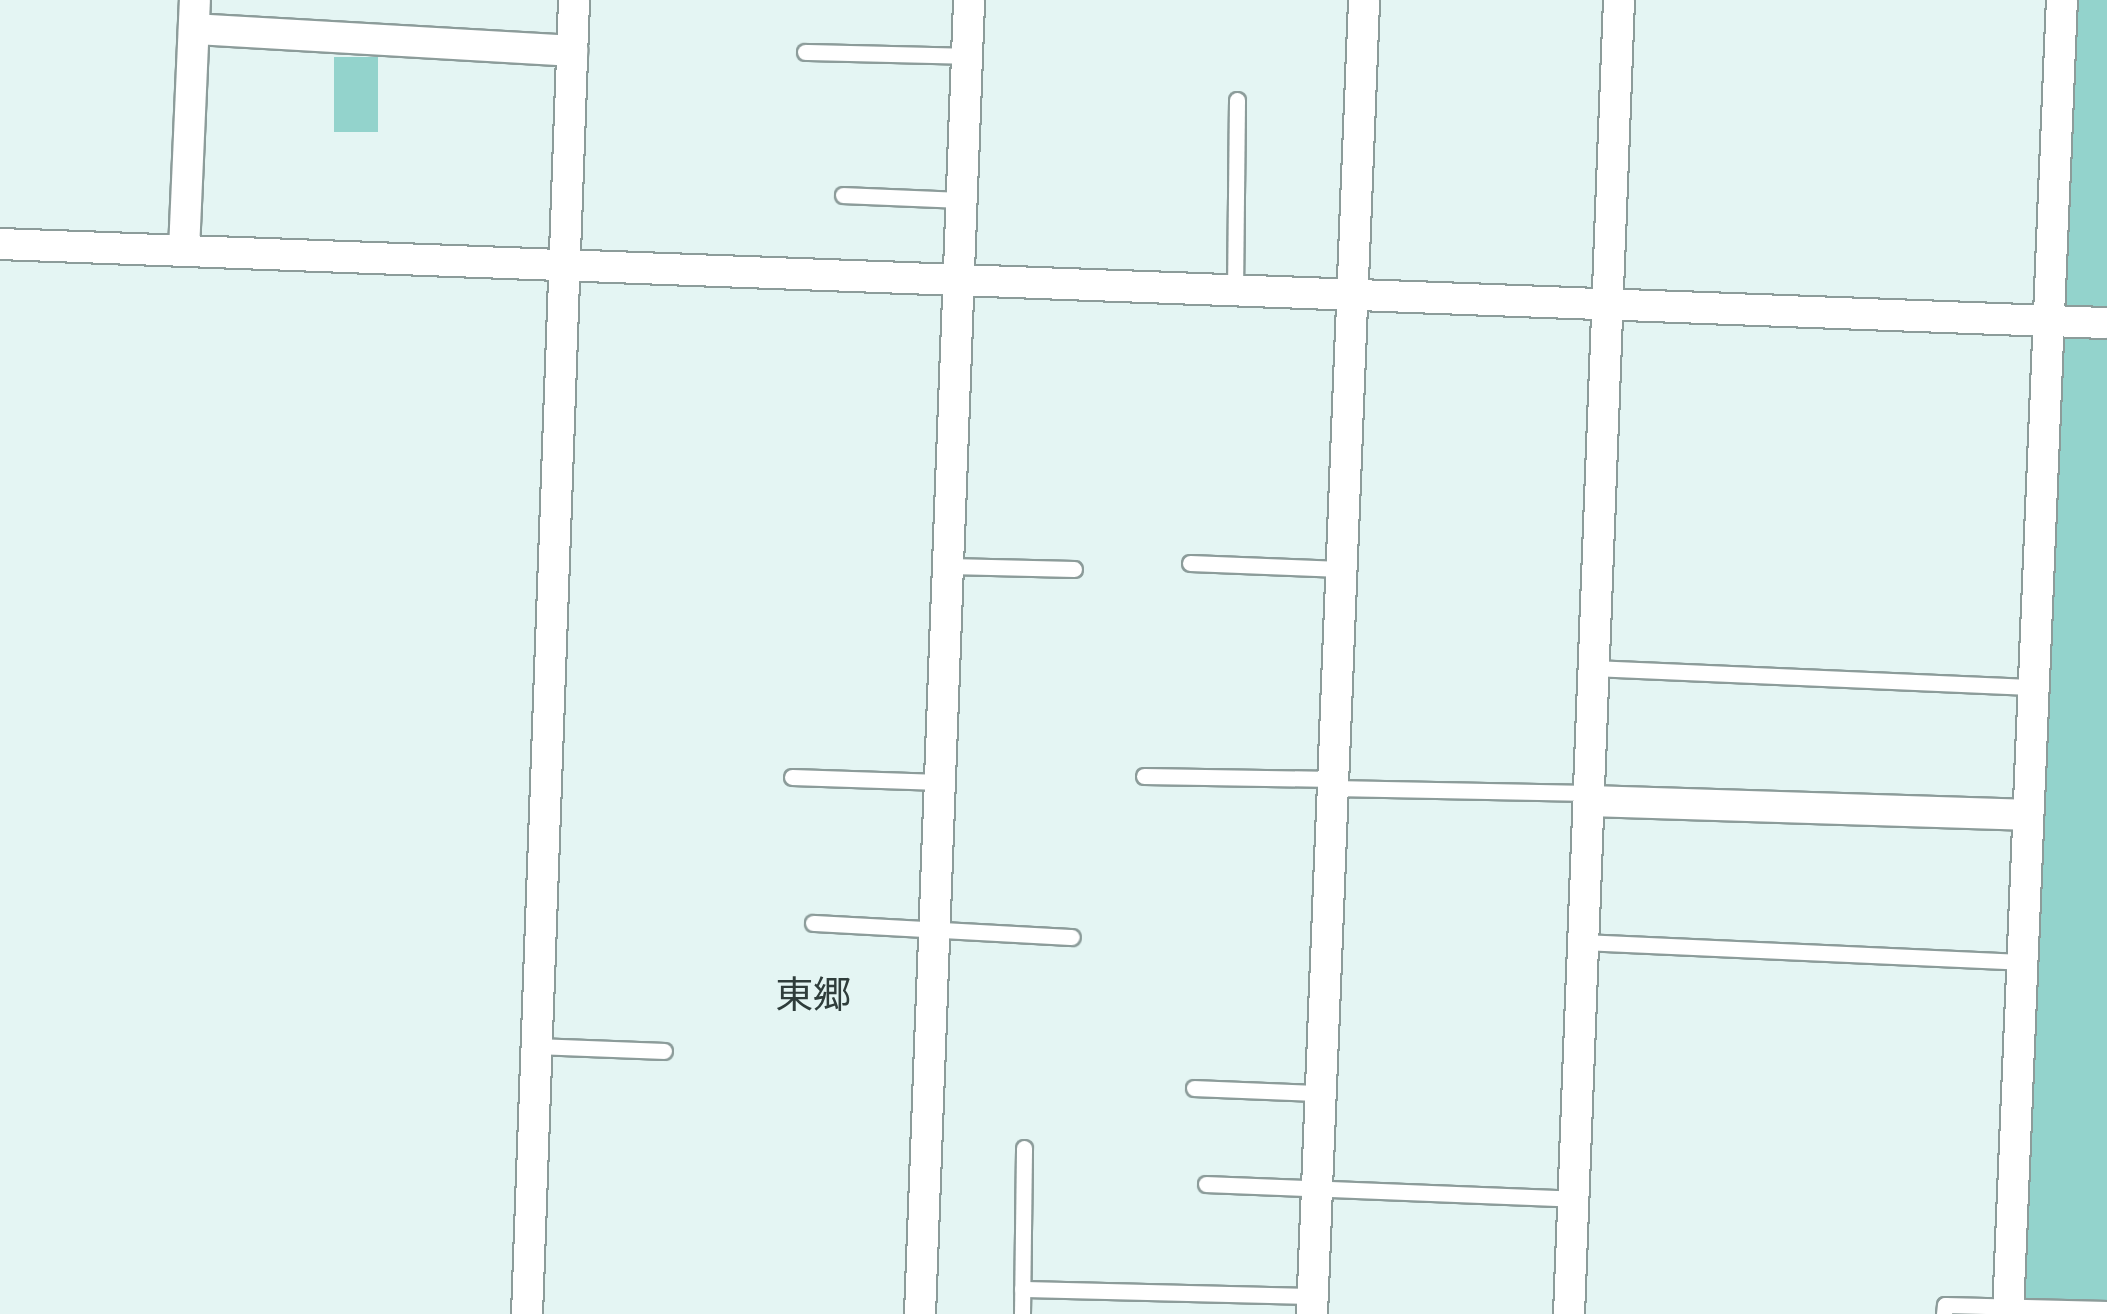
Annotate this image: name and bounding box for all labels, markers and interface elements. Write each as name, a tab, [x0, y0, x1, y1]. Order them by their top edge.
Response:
district label: 東郷	[775, 974, 851, 1020]

